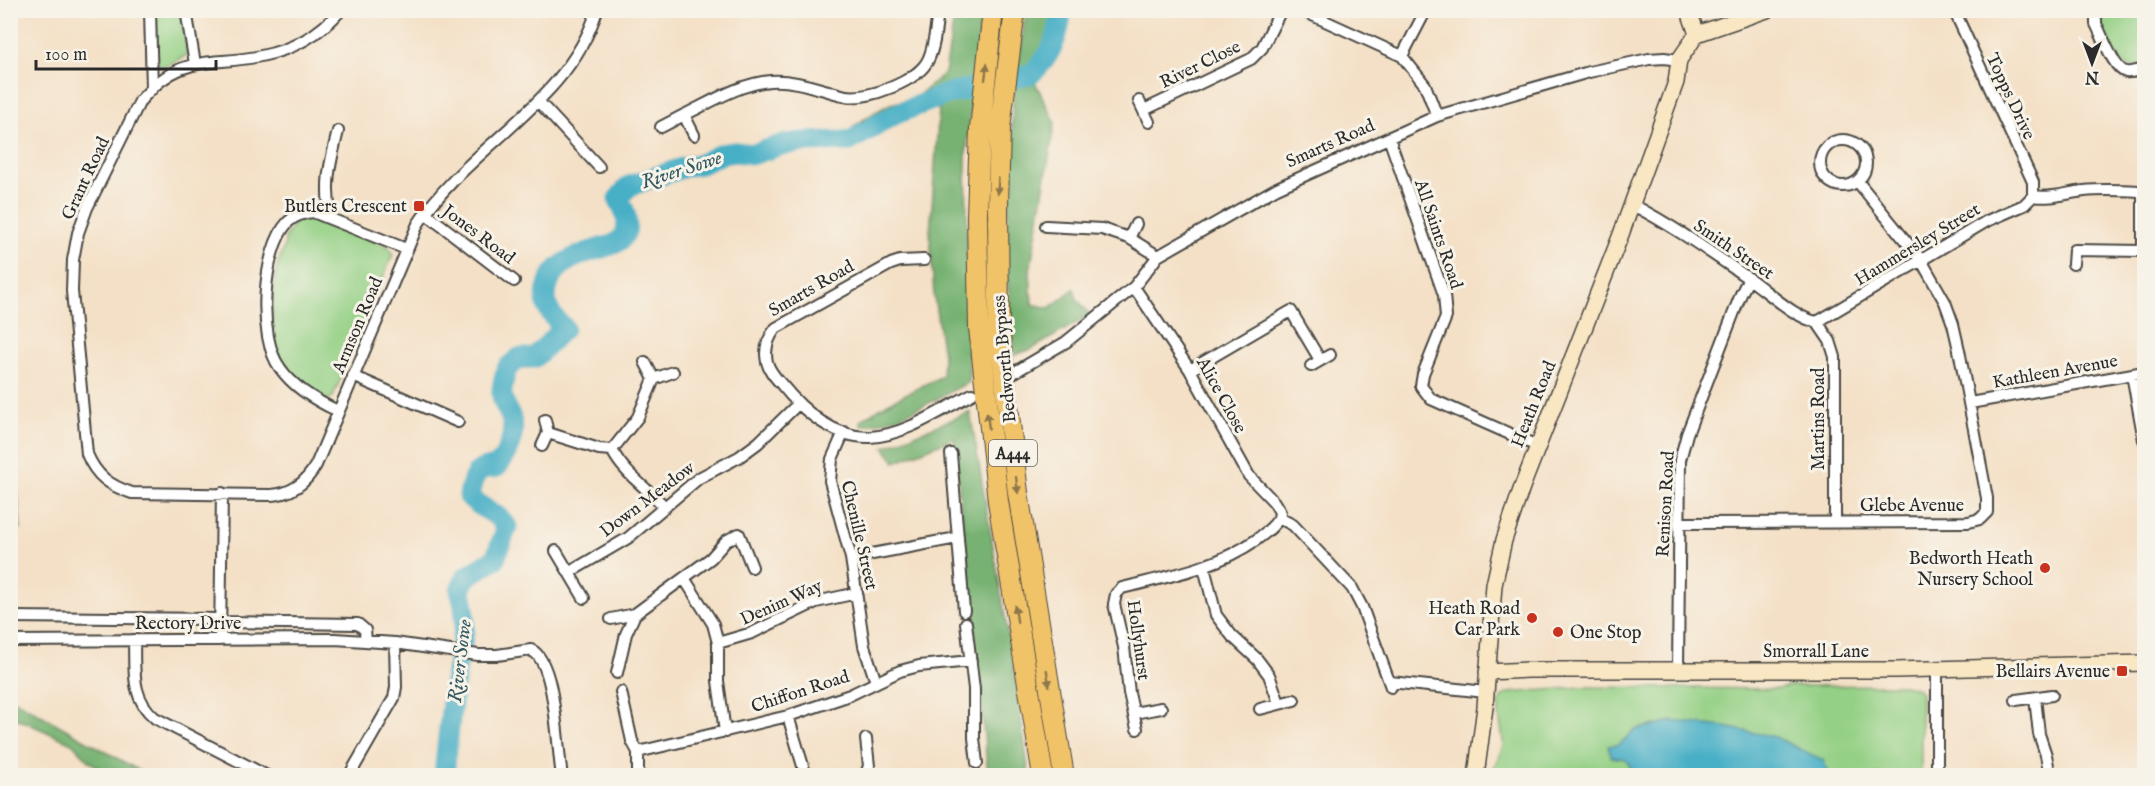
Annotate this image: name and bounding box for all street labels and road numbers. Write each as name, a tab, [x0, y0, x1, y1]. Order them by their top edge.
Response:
street label: River Close	[1157, 36, 1245, 95]
street label: Topps Drive	[1980, 50, 2040, 144]
street label: Smarts Road	[1283, 114, 1379, 174]
street label: Grant Road	[57, 133, 116, 224]
street label: All Saints Road	[1408, 176, 1467, 293]
street label: Jones Road	[436, 199, 519, 270]
street label: Hammersley Street	[1851, 199, 1985, 292]
street label: Smith Street	[1688, 215, 1778, 286]
street label: Smarts Road	[765, 255, 859, 323]
street label: Armson Road	[327, 273, 389, 378]
street label: Bedworth Bypass	[988, 294, 1023, 424]
street label: Kathleen Avenue	[1991, 350, 2120, 395]
street label: Alice Close	[1190, 353, 1251, 438]
street label: Heath Road	[1507, 357, 1562, 451]
street label: Martins Road	[1808, 367, 1831, 470]
road number: A444	[989, 440, 1037, 466]
street label: Renison Road	[1652, 450, 1681, 558]
street label: Down Meadow	[596, 456, 701, 543]
street label: Chenille Street	[835, 478, 882, 592]
street label: Glebe Avenue	[1860, 495, 1964, 518]
street label: Denim Way	[737, 575, 826, 632]
street label: Hollyhurst	[1120, 598, 1155, 682]
street label: Rectory Drive	[135, 613, 241, 636]
street label: Smorrall Lane	[1763, 641, 1869, 664]
street label: Chiffon Road	[748, 666, 853, 719]

